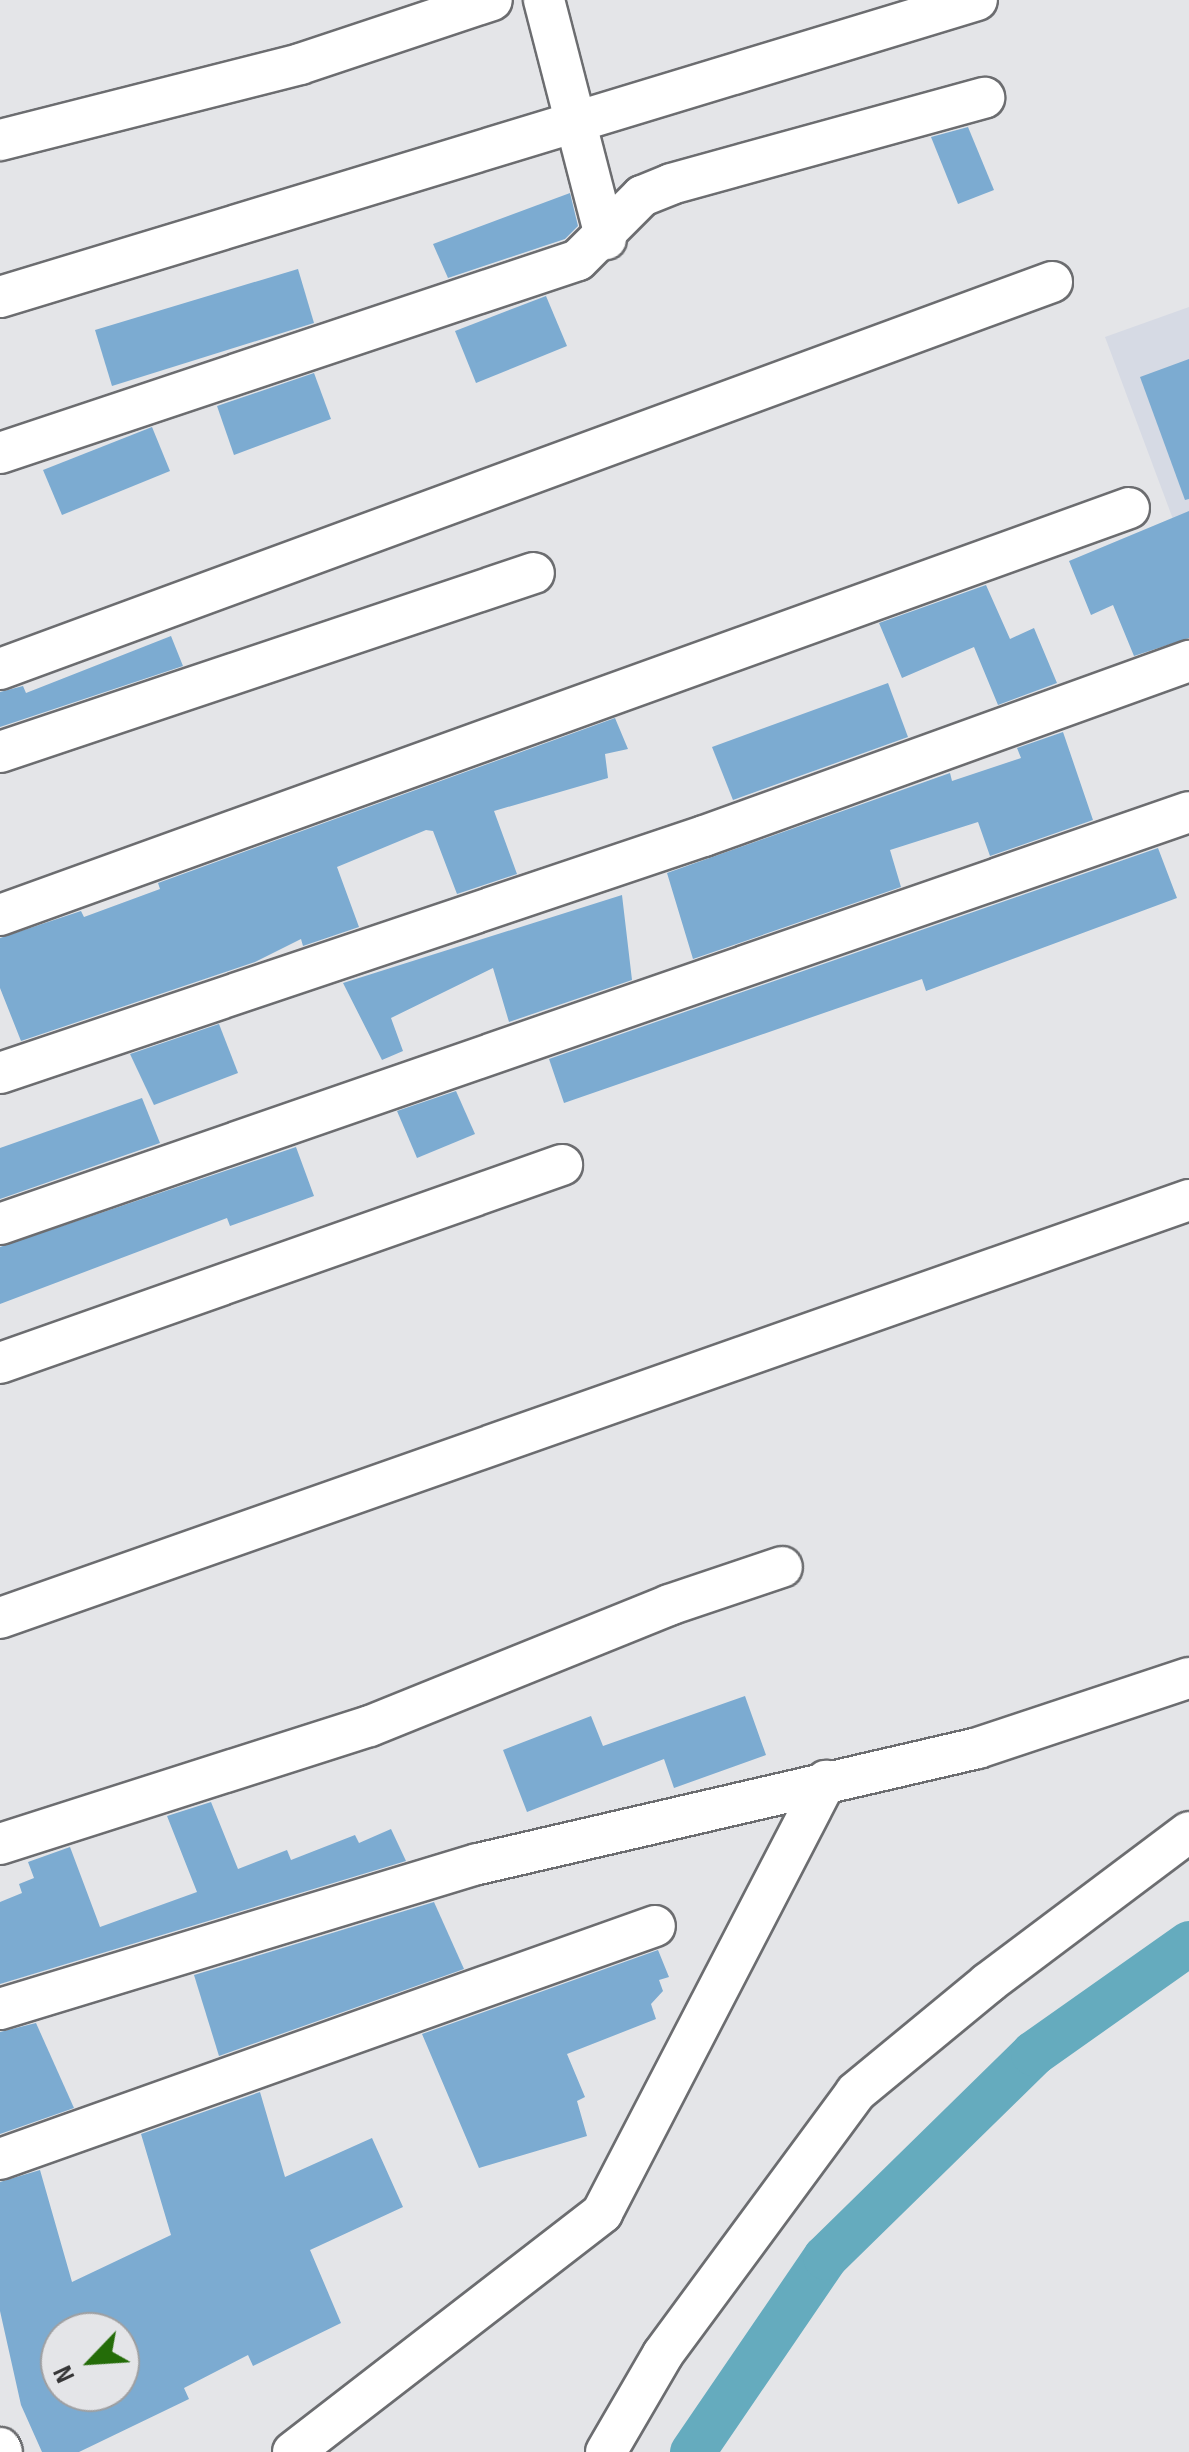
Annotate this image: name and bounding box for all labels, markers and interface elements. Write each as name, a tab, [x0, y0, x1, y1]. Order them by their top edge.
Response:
north arrow	[40, 2312, 140, 2412]
text: N	[46, 2360, 82, 2388]

